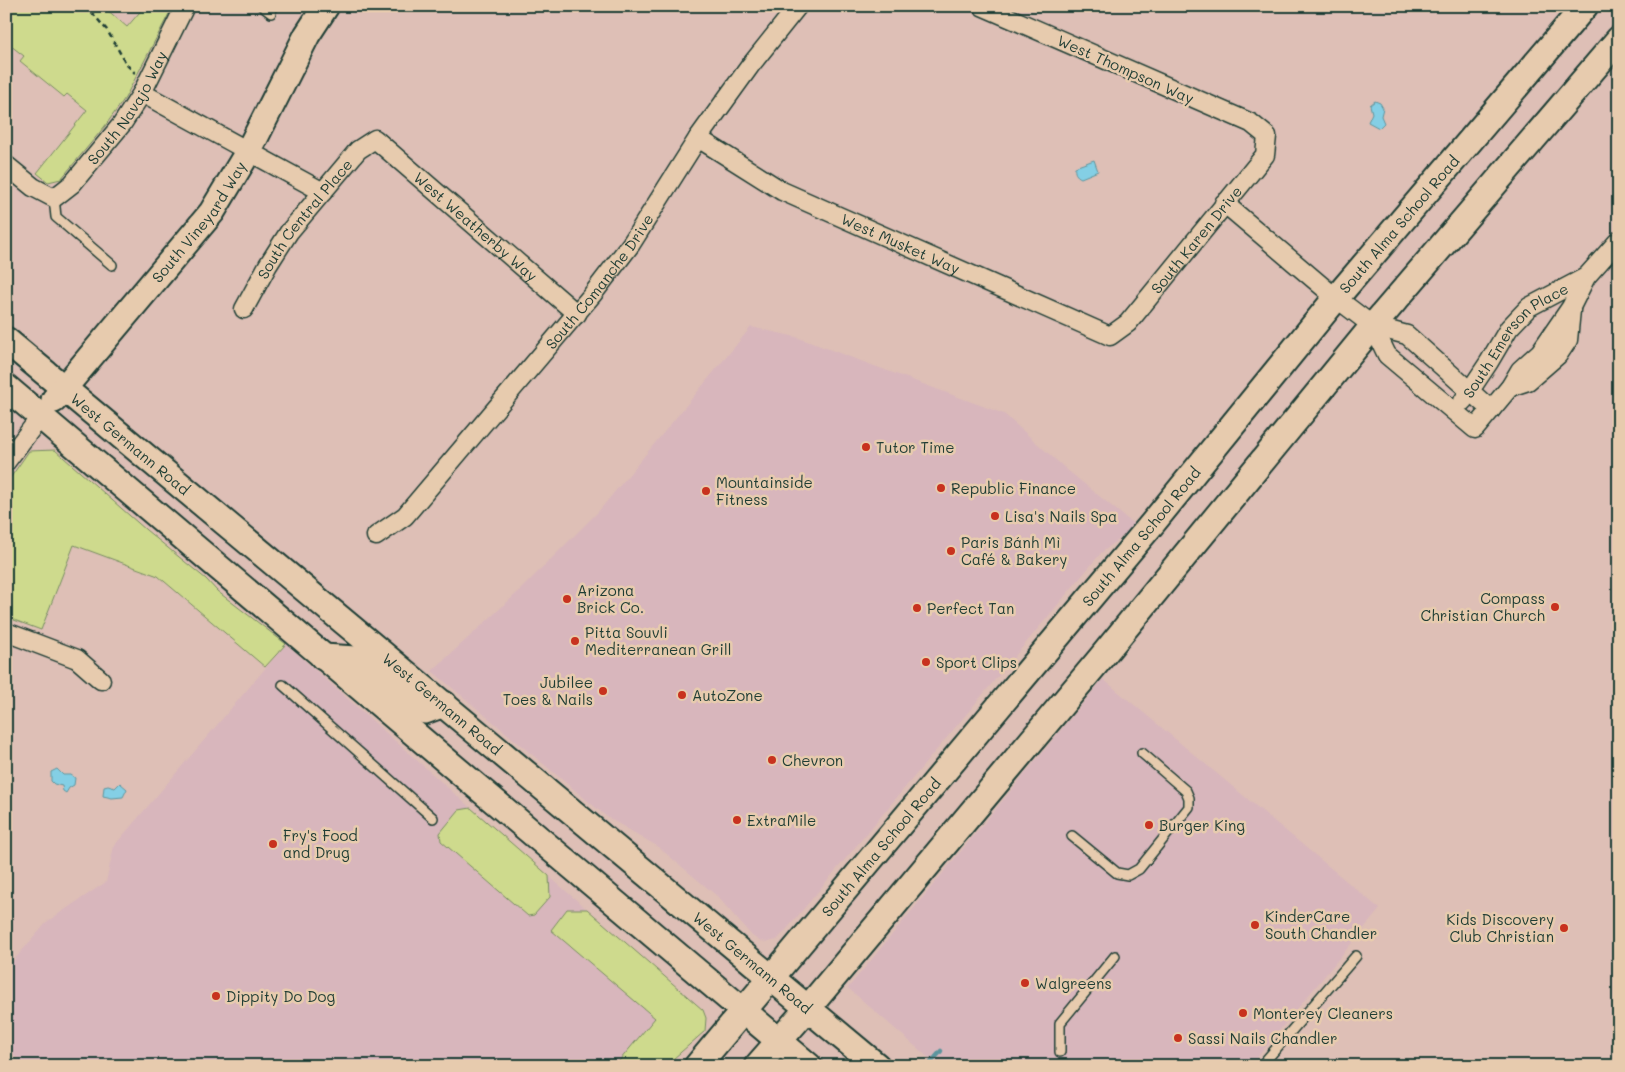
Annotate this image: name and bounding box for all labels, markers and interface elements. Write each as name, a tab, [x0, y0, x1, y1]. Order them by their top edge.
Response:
street label: West Thompson Way	[1054, 30, 1198, 108]
street label: South Navajo Way	[83, 47, 171, 169]
street label: South Alma School Road	[1334, 151, 1463, 297]
street label: South Central Place	[252, 154, 356, 282]
street label: South Vineyard Way	[147, 157, 250, 287]
street label: West Weatherby Way	[410, 167, 542, 286]
street label: South Karen Drive	[1146, 181, 1246, 297]
street label: West Musket Way	[838, 208, 963, 278]
street label: South Comanche Drive	[541, 210, 658, 353]
street label: South Emerson Place	[1458, 278, 1572, 402]
street label: West Germann Road	[67, 388, 194, 499]
place label: Tutor Time	[876, 437, 955, 457]
marker: Tutor Time	[860, 441, 872, 453]
street label: South Alma School Road	[1077, 463, 1205, 610]
place label: Mountainside Fitness	[716, 472, 813, 509]
place label: Republic Finance	[951, 478, 1076, 498]
marker: Republic Finance	[935, 482, 947, 494]
marker: Mountainside Fitness	[700, 485, 712, 497]
place label: Lisa's Nails Spa	[1005, 506, 1117, 526]
marker: Lisa's Nails Spa	[989, 510, 1001, 522]
place label: Paris Bánh Mì Café & Bakery	[961, 532, 1067, 569]
marker: Paris Bánh Mì Café & Bakery	[945, 545, 957, 557]
place label: Arizona Brick Co.	[577, 580, 644, 617]
place label: Compass Christian Church	[1421, 588, 1545, 625]
marker: Arizona Brick Co.	[561, 593, 573, 605]
place label: Perfect Tan	[927, 598, 1014, 618]
marker: Compass Christian Church	[1549, 601, 1561, 613]
marker: Perfect Tan	[911, 602, 923, 614]
place label: Pitta Souvli Mediterranean Grill	[585, 622, 731, 659]
marker: Pitta Souvli Mediterranean Grill	[569, 635, 581, 647]
street label: West Germann Road	[379, 648, 506, 759]
place label: Sport Clips	[936, 652, 1017, 672]
marker: Sport Clips	[920, 656, 932, 668]
place label: Jubilee Toes & Nails	[503, 672, 593, 709]
marker: Jubilee Toes & Nails	[597, 685, 609, 697]
place label: AutoZone	[692, 685, 763, 705]
marker: AutoZone	[676, 689, 688, 701]
place label: Chevron	[782, 750, 843, 770]
marker: Chevron	[766, 754, 778, 766]
street label: South Alma School Road	[817, 773, 945, 921]
place label: ExtraMile	[747, 810, 816, 830]
marker: ExtraMile	[731, 814, 743, 826]
place label: Burger King	[1159, 815, 1245, 835]
marker: Burger King	[1143, 819, 1155, 831]
place label: Fry's Food and Drug	[283, 825, 358, 862]
marker: Fry's Food and Drug	[267, 838, 279, 850]
place label: KinderCare South Chandler	[1265, 906, 1377, 943]
street label: West Germann Road	[689, 907, 816, 1018]
place label: Kids Discovery Club Christian	[1446, 909, 1554, 946]
marker: KinderCare South Chandler	[1249, 919, 1261, 931]
marker: Kids Discovery Club Christian	[1558, 922, 1570, 934]
place label: Walgreens	[1035, 973, 1112, 993]
marker: Walgreens	[1019, 977, 1031, 989]
place label: Dippity Do Dog	[226, 986, 335, 1006]
marker: Dippity Do Dog	[210, 990, 222, 1002]
place label: Monterey Cleaners	[1253, 1003, 1393, 1023]
marker: Monterey Cleaners	[1237, 1007, 1249, 1019]
place label: Sassi Nails Chandler	[1188, 1028, 1338, 1048]
marker: Sassi Nails Chandler	[1172, 1032, 1184, 1044]

